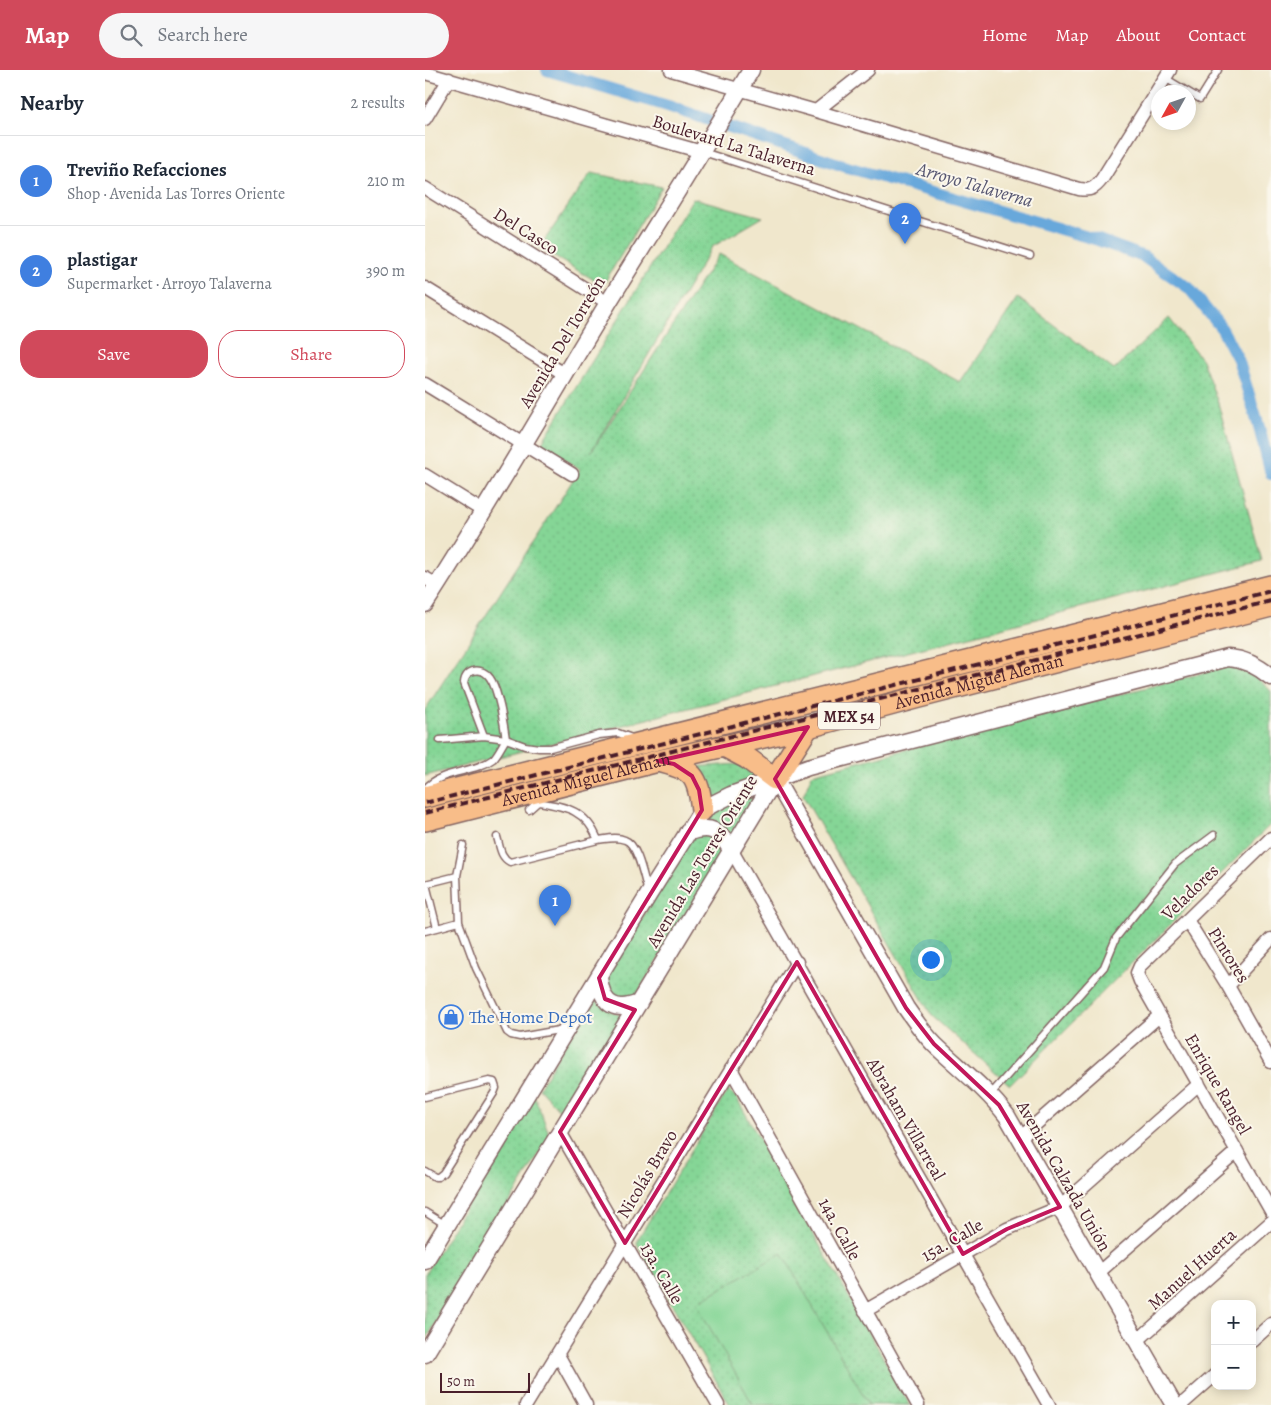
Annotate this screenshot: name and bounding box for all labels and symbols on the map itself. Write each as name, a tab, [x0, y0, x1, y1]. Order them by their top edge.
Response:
north arrow	[1151, 85, 1196, 130]
street label: Boulevard La Talaverna	[649, 109, 819, 181]
water label: Arroyo Talaverna	[913, 156, 1036, 214]
street label: Del Casco	[489, 202, 563, 260]
pin: 2	[889, 203, 921, 244]
street label: Avenida Del Torreón	[513, 272, 611, 413]
street label: Avenida Miguel Alemán	[891, 648, 1066, 715]
road number: MEX 54	[818, 702, 880, 729]
street label: Avenida Miguel Alemán	[498, 747, 673, 812]
street label: Avenida Las Torres Oriente	[640, 770, 763, 953]
street label: Veladores	[1155, 859, 1224, 926]
pin: 1	[539, 885, 571, 926]
street label: Pintores	[1202, 923, 1256, 987]
your location	[918, 947, 944, 973]
shop icon: The Home Depot	[438, 1004, 464, 1030]
place label: The Home Depot	[469, 1005, 592, 1029]
street label: Enrique Rangel	[1179, 1029, 1257, 1139]
street label: Abraham Villarreal	[861, 1052, 951, 1185]
street label: Avenida Calzada Unión	[1010, 1095, 1117, 1256]
street label: Nicolás Bravo	[611, 1125, 683, 1223]
street label: 14a. Calle	[813, 1193, 867, 1265]
street label: 15a. Calle	[917, 1213, 987, 1267]
street label: Manuel Huerta	[1142, 1222, 1242, 1315]
street label: 13a. Calle	[635, 1238, 689, 1308]
scale bar	[440, 1370, 530, 1393]

